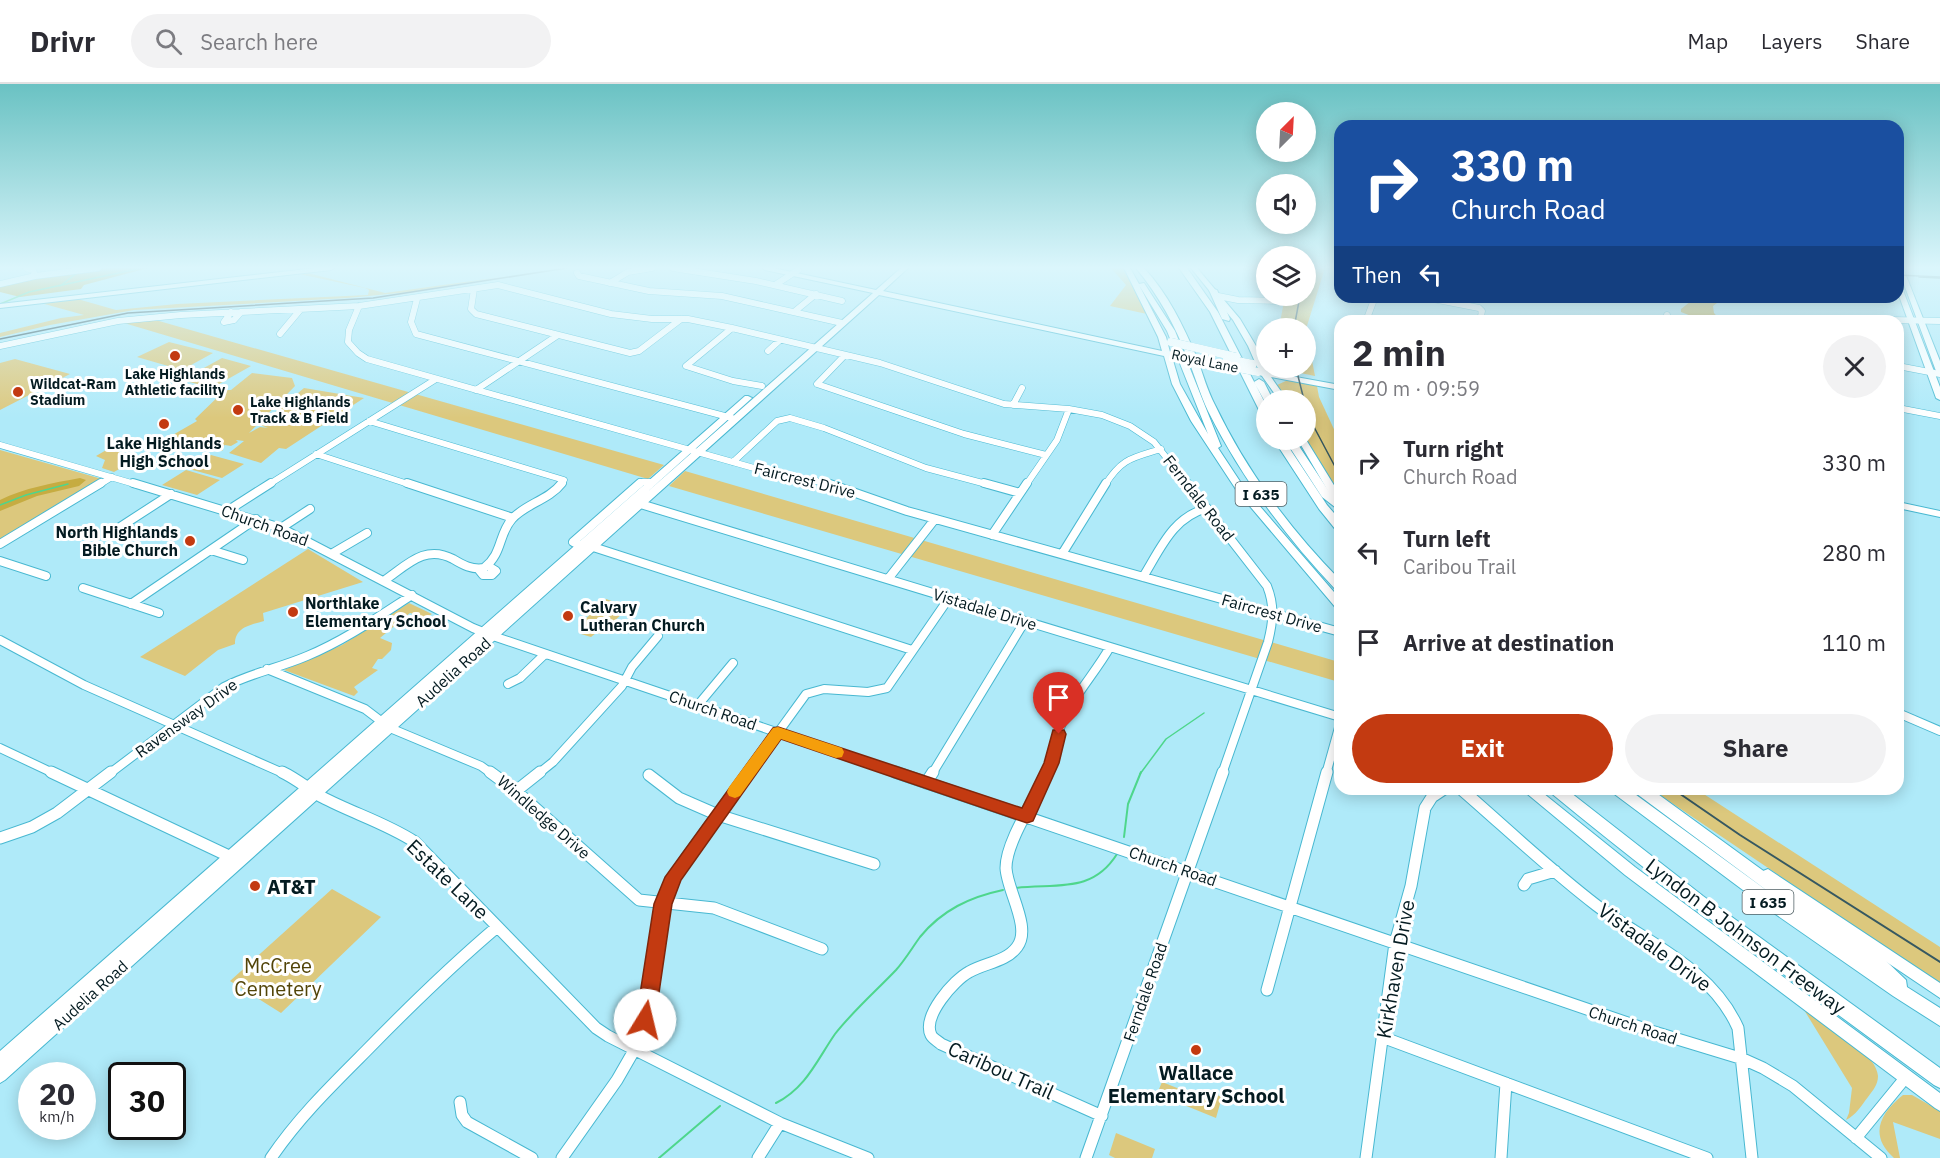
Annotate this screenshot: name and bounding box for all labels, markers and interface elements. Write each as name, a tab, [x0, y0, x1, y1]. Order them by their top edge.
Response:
search box	[131, 14, 551, 68]
text: Drivr	[30, 23, 95, 60]
icon: search	[152, 25, 185, 58]
text: Search here	[200, 27, 318, 56]
text: Map	[1688, 27, 1728, 55]
text: Layers	[1761, 27, 1823, 55]
text: Share	[1856, 27, 1910, 55]
north arrow	[1256, 102, 1316, 162]
map controls	[1256, 102, 1316, 450]
text: 330 m	[1451, 138, 1574, 193]
icon: right	[1352, 144, 1430, 222]
button: sound	[1256, 174, 1316, 234]
text: Church Road	[1451, 191, 1606, 226]
button: layers	[1256, 246, 1316, 306]
icon: left	[1414, 258, 1447, 291]
text: Then	[1352, 260, 1402, 289]
button: +	[1256, 318, 1316, 378]
text: 2 min	[1352, 329, 1446, 376]
button: close	[1823, 335, 1886, 398]
street label: Royal Lane	[1170, 345, 1240, 377]
marker: Lake Highlands Athletic facility	[168, 349, 182, 363]
place label: Lake Highlands Athletic facility	[125, 365, 226, 399]
place label: Wildcat-Ram Stadium	[30, 375, 116, 409]
text: 720 m · 09:59	[1352, 375, 1480, 402]
marker: Wildcat-Ram Stadium	[11, 385, 25, 399]
button: −	[1256, 390, 1316, 450]
place label: Lake Highlands Track & B Field	[250, 393, 351, 427]
marker: Lake Highlands Track & B Field	[231, 403, 245, 417]
marker: Lake Highlands High School	[157, 417, 171, 431]
place label: Lake Highlands High School	[106, 433, 222, 471]
text: Turn right	[1403, 434, 1504, 463]
icon: right	[1352, 446, 1385, 479]
text: 330 m	[1822, 448, 1886, 477]
street label: Ferndale Road	[1159, 451, 1239, 545]
street label: Faircrest Drive	[752, 458, 858, 502]
text: Church Road	[1403, 463, 1518, 490]
road number: I 635	[1236, 482, 1286, 506]
street label: Church Road	[219, 500, 311, 550]
place label: North Highlands Bible Church	[56, 522, 178, 560]
text: Turn left	[1403, 524, 1491, 553]
marker: North Highlands Bible Church	[183, 534, 197, 548]
icon: left	[1352, 536, 1385, 569]
text: 280 m	[1822, 538, 1886, 567]
text: Caribou Trail	[1403, 553, 1516, 580]
street label: Vistadale Drive	[931, 584, 1040, 634]
street label: Faircrest Drive	[1220, 589, 1325, 637]
place label: Northlake Elementary School	[305, 593, 446, 631]
place label: Calvary Lutheran Church	[580, 597, 705, 635]
marker: Northlake Elementary School	[286, 605, 300, 619]
marker: Calvary Lutheran Church	[561, 609, 575, 623]
icon: arrive	[1352, 626, 1385, 659]
text: Arrive at destination	[1403, 628, 1614, 657]
text: 110 m	[1822, 628, 1886, 657]
street label: Audelia Road	[411, 633, 495, 711]
pin	[1033, 672, 1084, 734]
street label: Ravensway Drive	[131, 674, 241, 762]
icon: arrive	[1042, 681, 1075, 714]
street label: Church Road	[666, 686, 760, 734]
button: Exit	[1352, 714, 1613, 783]
button: Share	[1625, 714, 1886, 783]
street label: Windledge Drive	[493, 771, 595, 863]
street label: Estate Lane	[401, 833, 495, 925]
street label: Church Road	[1126, 842, 1220, 890]
street label: Lyndon B Johnson Freeway	[1640, 852, 1852, 1020]
place label: AT&T	[267, 873, 316, 900]
marker: AT&T	[248, 879, 262, 893]
road number: I 635	[1742, 890, 1794, 914]
street label: Kirkhaven Drive	[1369, 897, 1421, 1041]
street label: Vistadale Drive	[1593, 897, 1717, 997]
street label: Ferndale Road	[1119, 940, 1171, 1044]
park label: McCree Cemetery	[234, 952, 322, 1002]
street label: Audelia Road	[48, 956, 132, 1034]
position arrow	[613, 988, 677, 1052]
street label: Church Road	[1586, 1001, 1680, 1049]
street label: Caribou Trail	[944, 1035, 1058, 1105]
marker: Wallace Elementary School	[1189, 1043, 1203, 1057]
place label: Wallace Elementary School	[1108, 1059, 1284, 1109]
speed limit sign: 30	[108, 1062, 186, 1140]
text: 20	[39, 1074, 75, 1113]
text: km/h	[39, 1107, 75, 1126]

